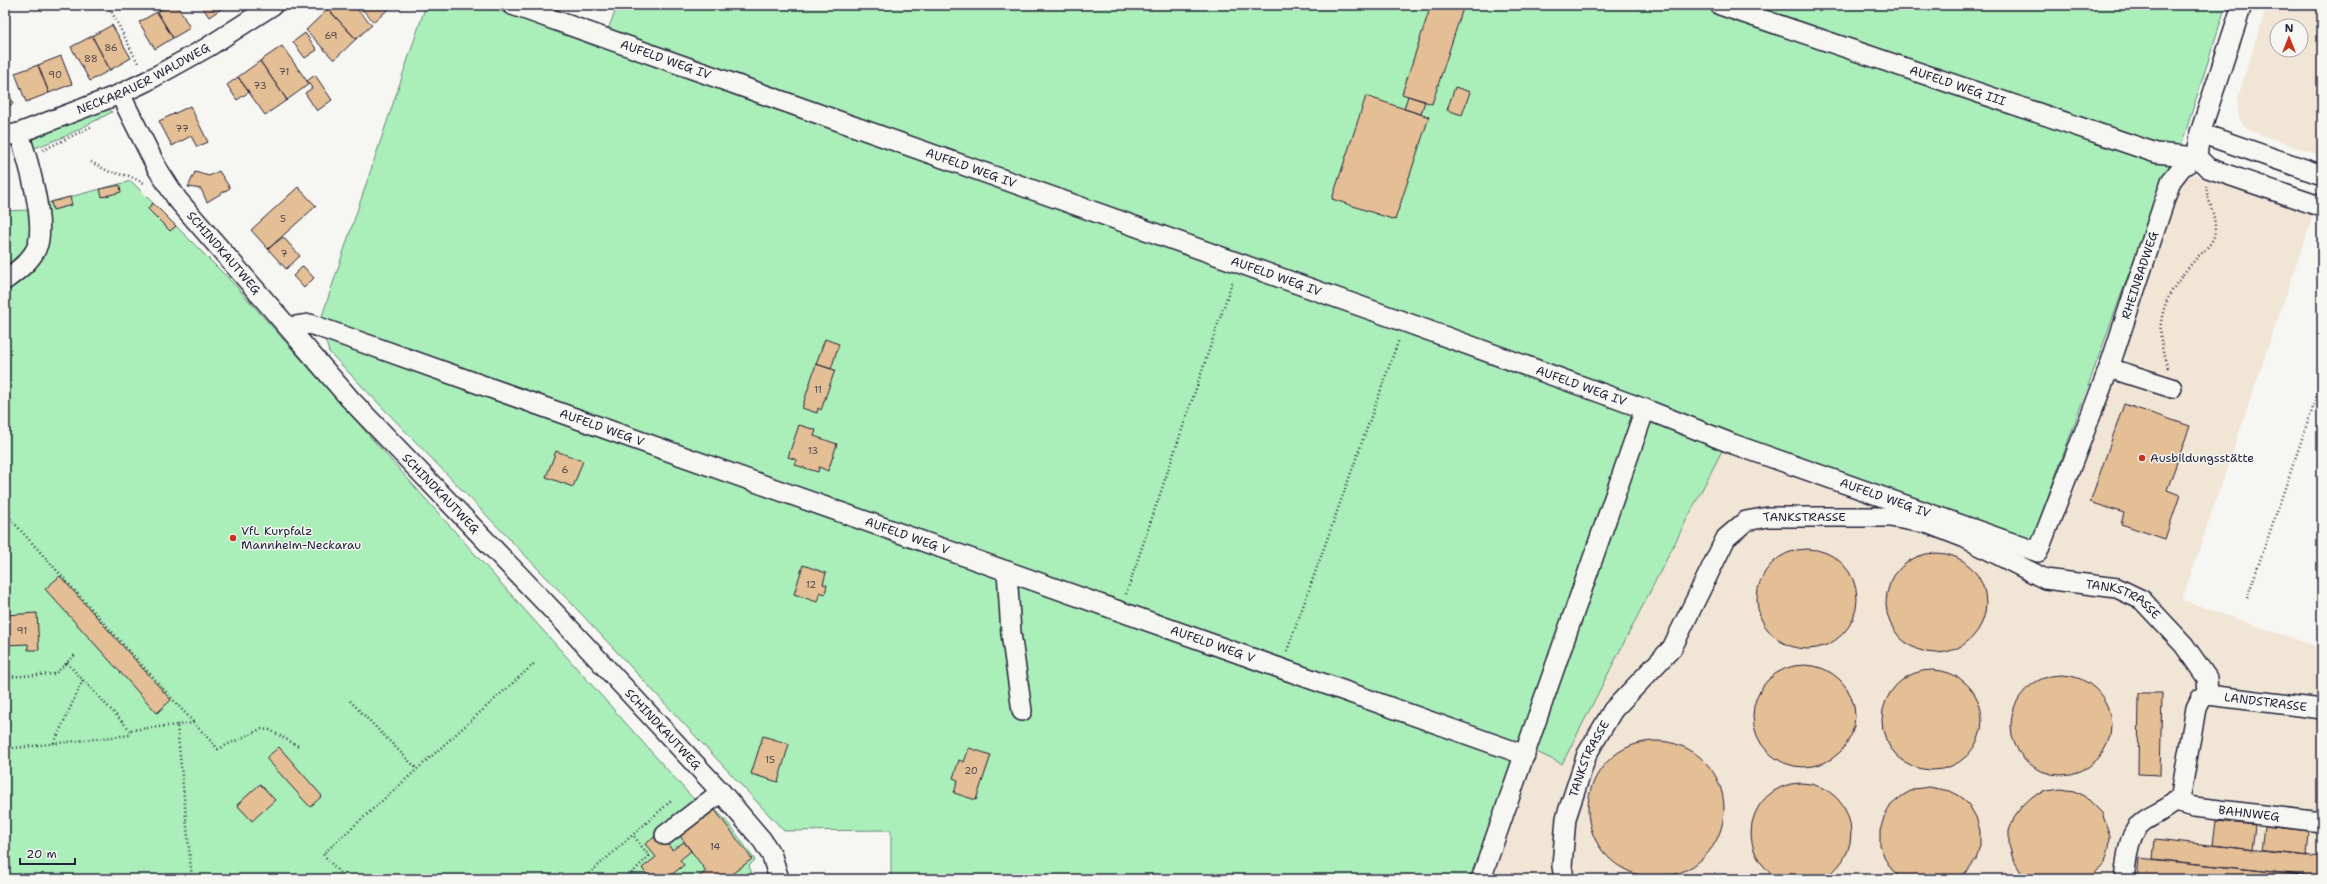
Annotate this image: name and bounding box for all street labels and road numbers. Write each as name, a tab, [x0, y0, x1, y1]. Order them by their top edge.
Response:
street label: AUFELD WEG IV	[618, 36, 713, 83]
street label: NECKARAUER WALDWEG	[74, 40, 213, 118]
street label: AUFELD WEG III	[1907, 62, 2008, 110]
street label: AUFELD WEG IV	[923, 144, 1018, 191]
street label: SCHINDKAUTWEG	[183, 208, 264, 298]
street label: RHEINBADWEG	[2118, 229, 2162, 321]
street label: AUFELD WEG IV	[1229, 253, 1324, 300]
street label: AUFELD WEG IV	[1534, 362, 1629, 410]
street label: AUFELD WEG V	[557, 405, 646, 450]
street label: SCHINDKAUTWEG	[398, 450, 483, 537]
street label: AUFELD WEG IV	[1838, 474, 1933, 521]
street label: TANKSTRASSE	[1762, 509, 1846, 526]
street label: AUFELD WEG V	[863, 514, 952, 558]
street label: TANKSTRASSE	[2085, 576, 2164, 623]
street label: AUFELD WEG V	[1168, 622, 1257, 667]
street label: SCHINDKAUTWEG	[621, 685, 704, 773]
street label: LANDSTRASSE	[2223, 689, 2308, 715]
street label: TANKSTRASSE	[1565, 718, 1613, 799]
street label: BAHNWEG	[2218, 802, 2280, 825]

